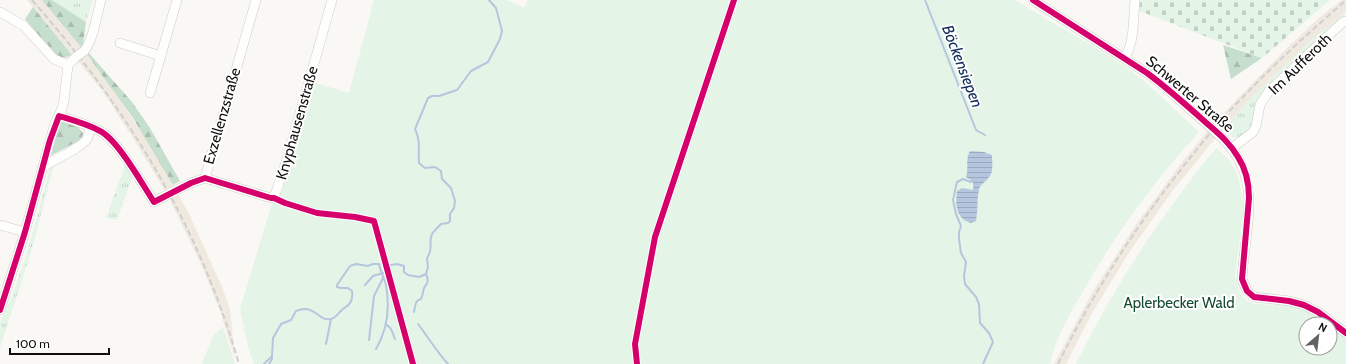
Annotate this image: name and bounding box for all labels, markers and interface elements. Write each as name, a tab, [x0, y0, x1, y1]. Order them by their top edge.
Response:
water label: Böckensiepen	[938, 22, 987, 110]
street label: Im Aufferoth	[1265, 30, 1335, 98]
street label: Schwerter Straße	[1142, 52, 1238, 136]
street label: Knyphausenstraße	[272, 64, 322, 182]
street label: Exzellenzstraße	[200, 65, 244, 166]
park label: Aplerbecker Wald	[1123, 294, 1235, 312]
north arrow	[1298, 316, 1338, 356]
text: N	[1316, 319, 1329, 335]
scale bar	[10, 330, 109, 356]
text: 100 m	[16, 336, 50, 351]

